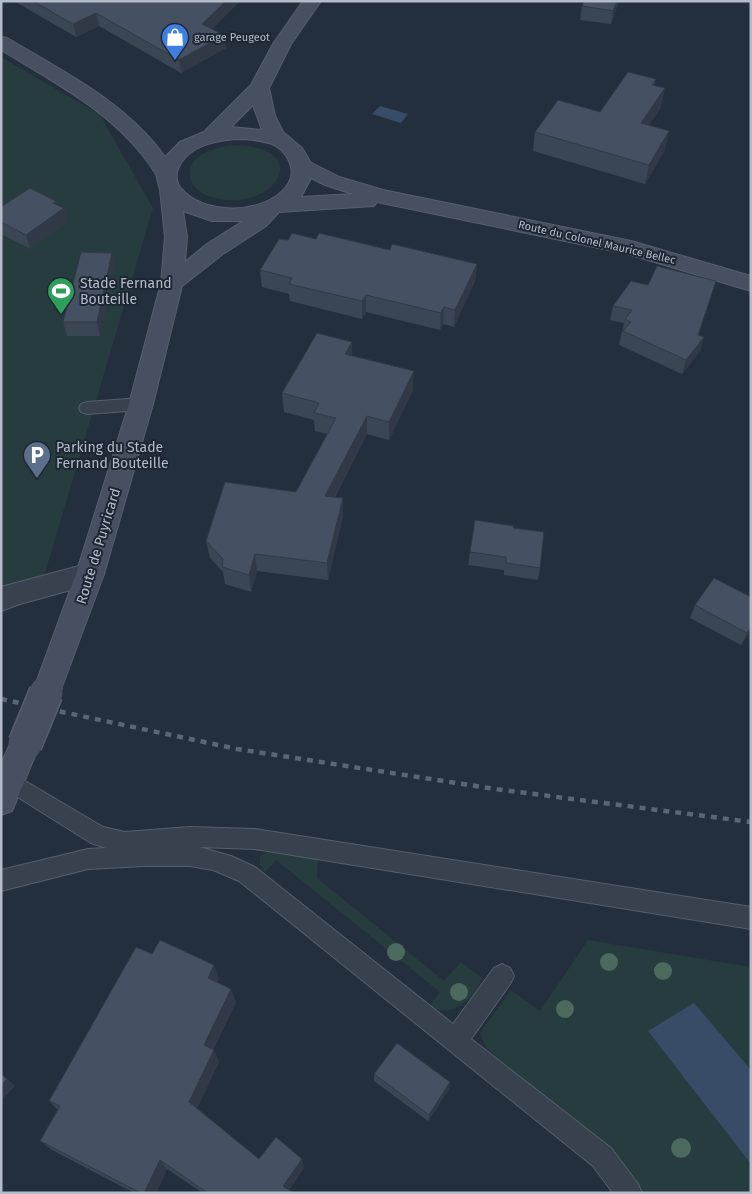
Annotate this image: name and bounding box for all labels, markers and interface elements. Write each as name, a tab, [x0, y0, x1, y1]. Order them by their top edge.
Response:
shop icon: garage Peugeot	[160, 22, 190, 61]
place label: garage Peugeot	[194, 31, 270, 44]
street label: Route du Colonel Maurice Bellec	[517, 218, 677, 267]
place label: Stade Fernand Bouteille	[80, 275, 172, 308]
sports icon: Stade Fernand Bouteille	[46, 276, 76, 315]
place label: Parking du Stade Fernand Bouteille	[56, 439, 169, 472]
parking icon: Parking du Stade Fernand Bouteille	[22, 440, 52, 479]
street label: Route de Puyricard	[73, 486, 124, 606]

